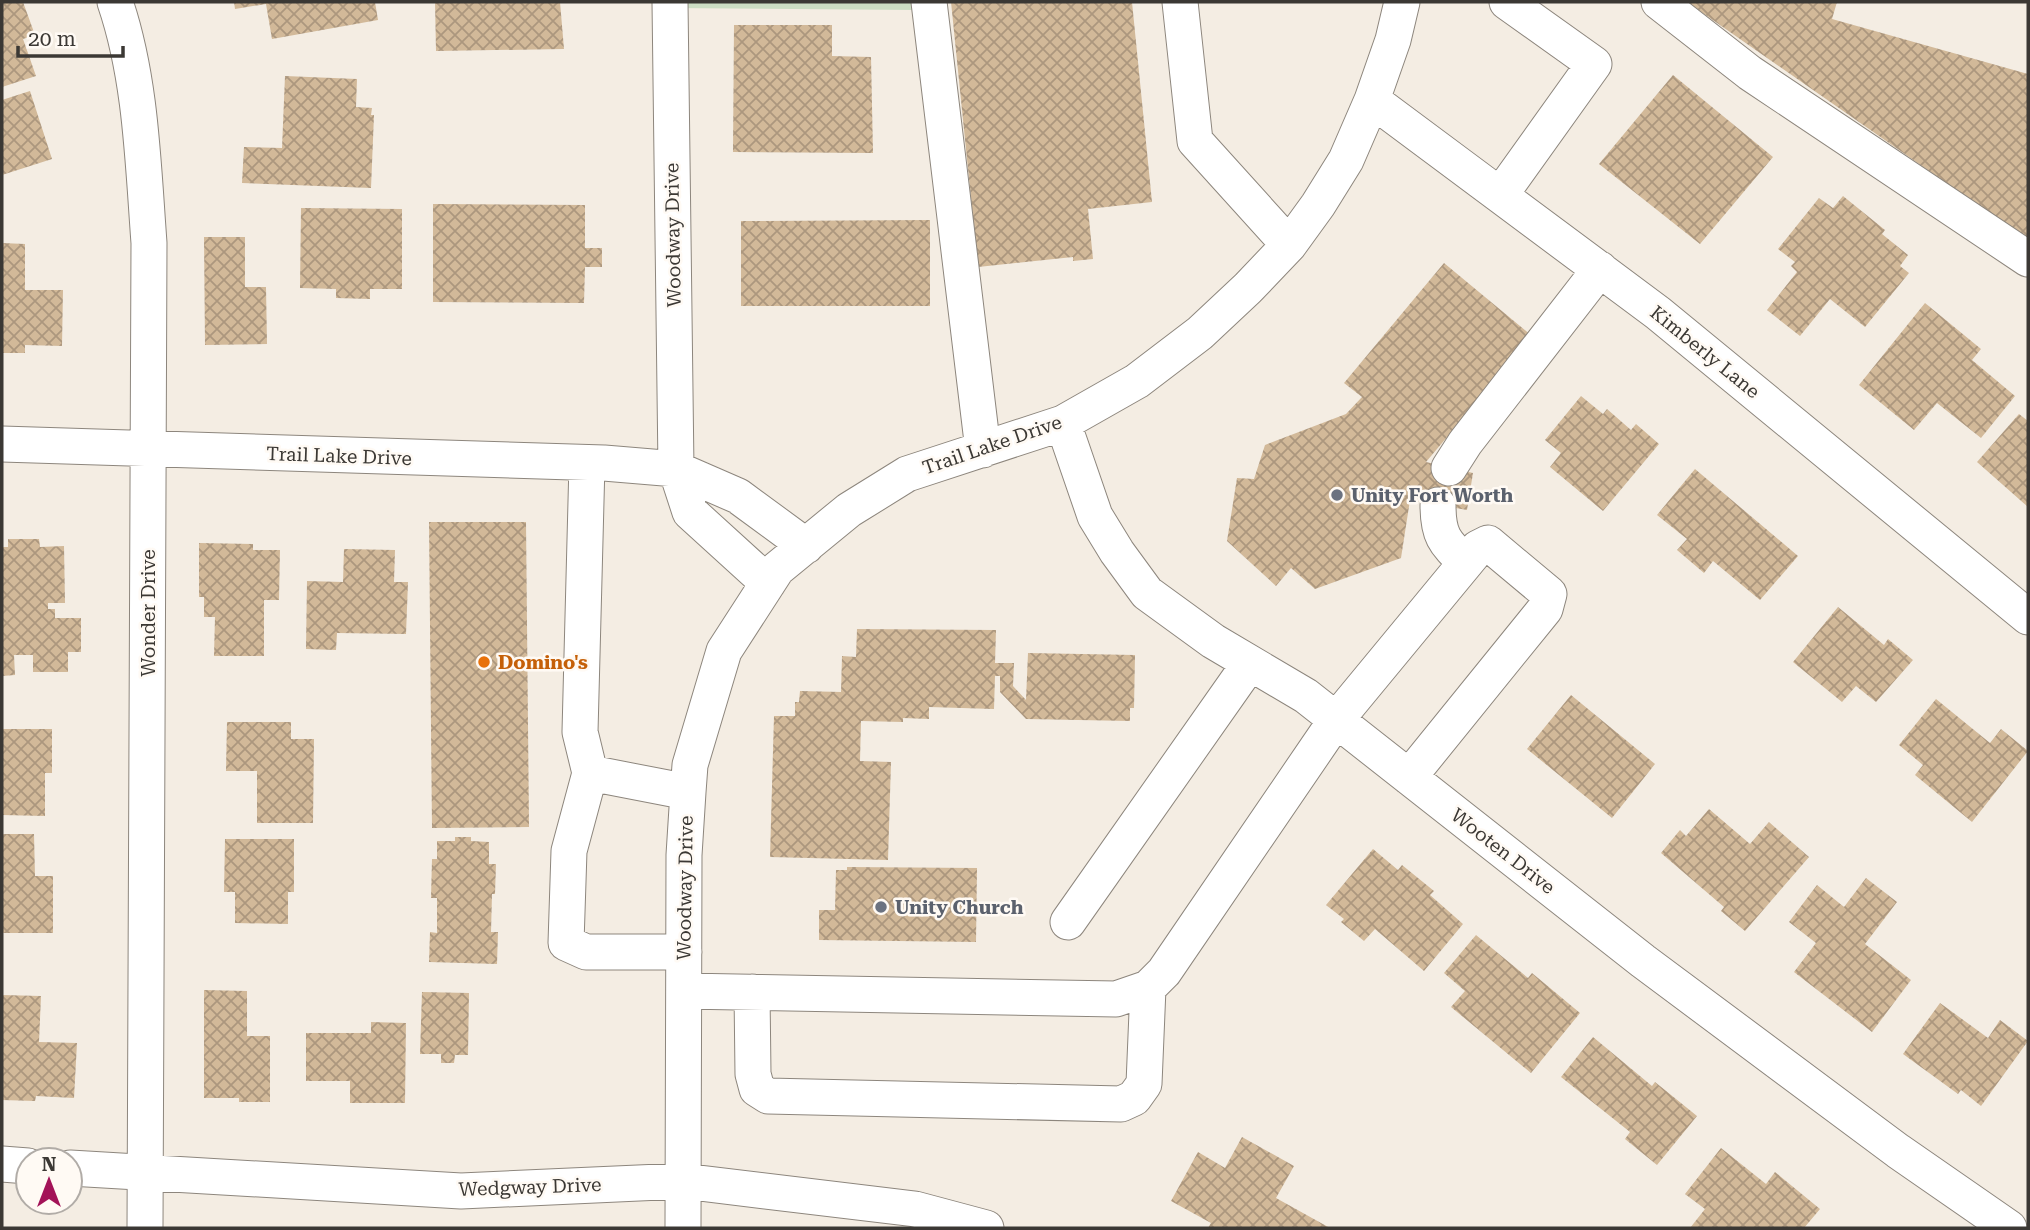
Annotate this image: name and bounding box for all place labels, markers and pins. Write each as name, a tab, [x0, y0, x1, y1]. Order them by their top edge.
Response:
place label: Unity Fort Worth	[1351, 484, 1514, 507]
marker: Unity Fort Worth	[1329, 487, 1345, 503]
place label: Domino's	[498, 651, 588, 674]
marker: Domino's	[476, 654, 492, 670]
place label: Unity Church	[895, 896, 1024, 919]
marker: Unity Church	[873, 899, 889, 915]

